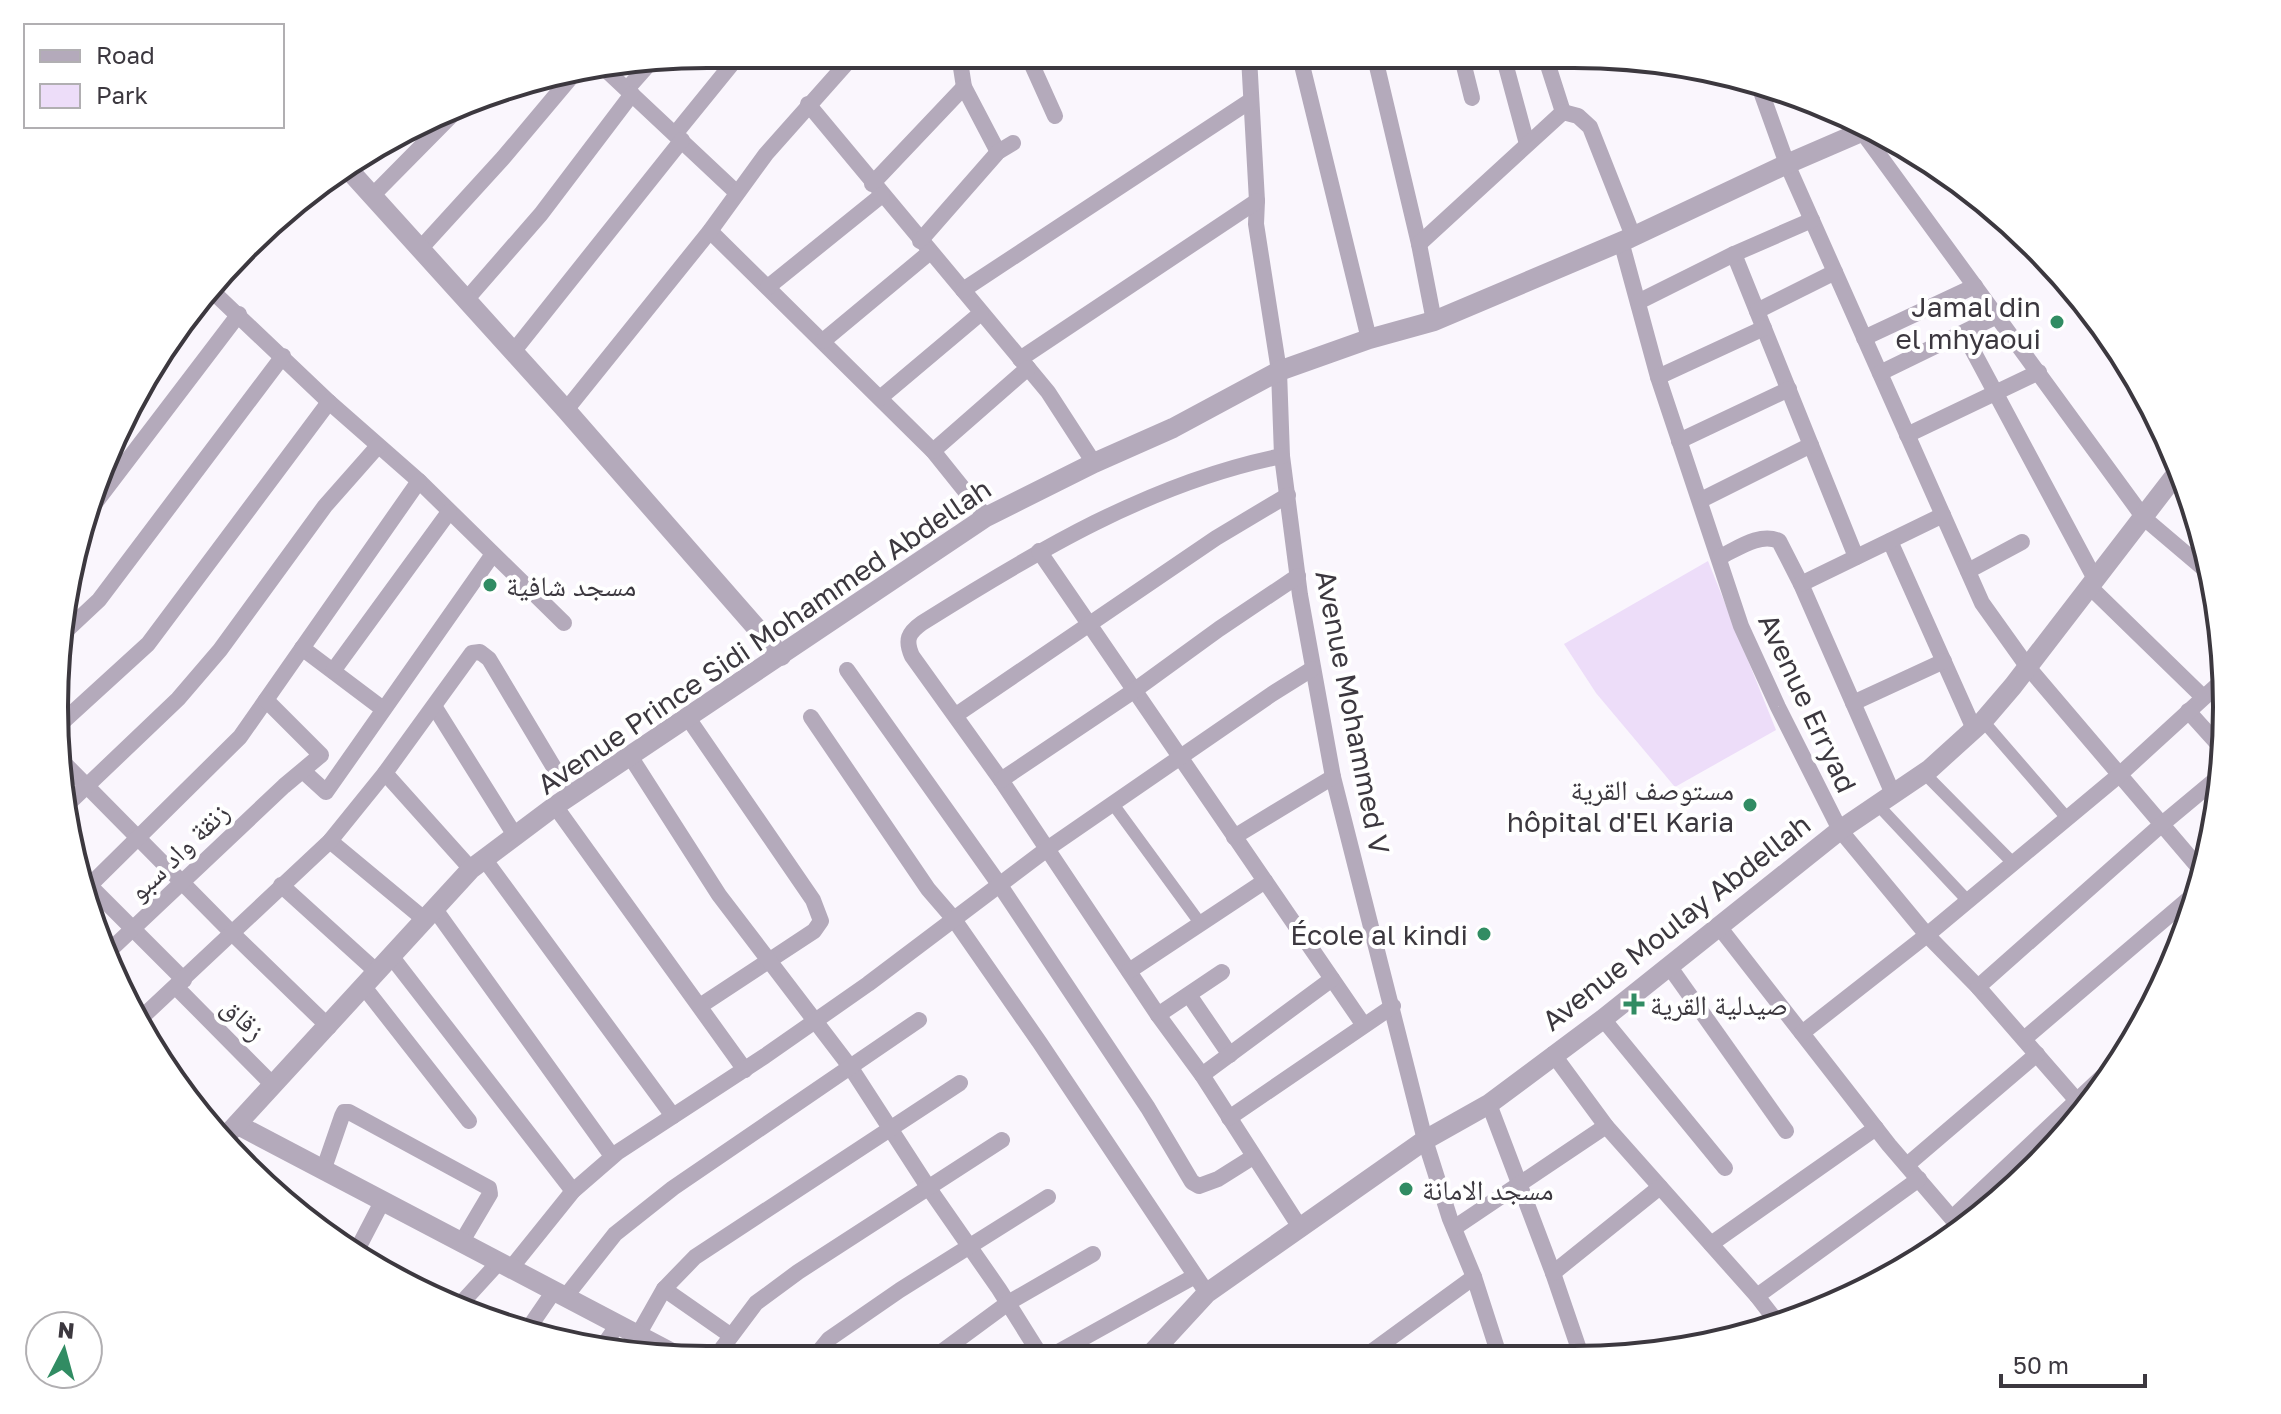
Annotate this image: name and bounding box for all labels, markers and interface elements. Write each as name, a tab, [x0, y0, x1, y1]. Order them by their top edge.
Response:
legend	[24, 24, 284, 128]
text: Road	[96, 40, 155, 69]
text: Park	[96, 80, 148, 109]
place label: Jamal din el mhyaoui	[1895, 290, 2041, 355]
marker: Jamal din el mhyaoui	[2048, 313, 2066, 331]
street label: Avenue Prince Sidi Mohammed Abdellah	[531, 471, 997, 801]
street label: Avenue Mohammed V	[1309, 567, 1397, 857]
place label: مسجد شافية	[506, 569, 636, 602]
marker: مسجد شافية	[481, 576, 499, 594]
street label: Avenue Erryad	[1752, 608, 1864, 798]
place label: مستوصف القرية hôpital d'El Karia	[1507, 773, 1734, 838]
street label: زنقة واد سبو	[121, 795, 235, 907]
marker: مستوصف القرية hôpital d'El Karia	[1741, 796, 1759, 814]
street label: Avenue Moulay Abdellah	[1535, 807, 1817, 1037]
place label: École al kindi	[1290, 918, 1468, 951]
marker: École al kindi	[1475, 925, 1493, 943]
place label: صيدلية القرية	[1650, 988, 1788, 1021]
street label: زقاق	[214, 989, 273, 1048]
marker: صيدلية القرية	[1625, 995, 1643, 1013]
place label: مسجد الامانة	[1422, 1173, 1554, 1206]
marker: مسجد الامانة	[1397, 1180, 1415, 1198]
north arrow	[24, 1310, 104, 1390]
text: N	[56, 1315, 76, 1344]
scale bar	[2001, 1338, 2145, 1388]
text: 50 m	[2013, 1350, 2069, 1379]

